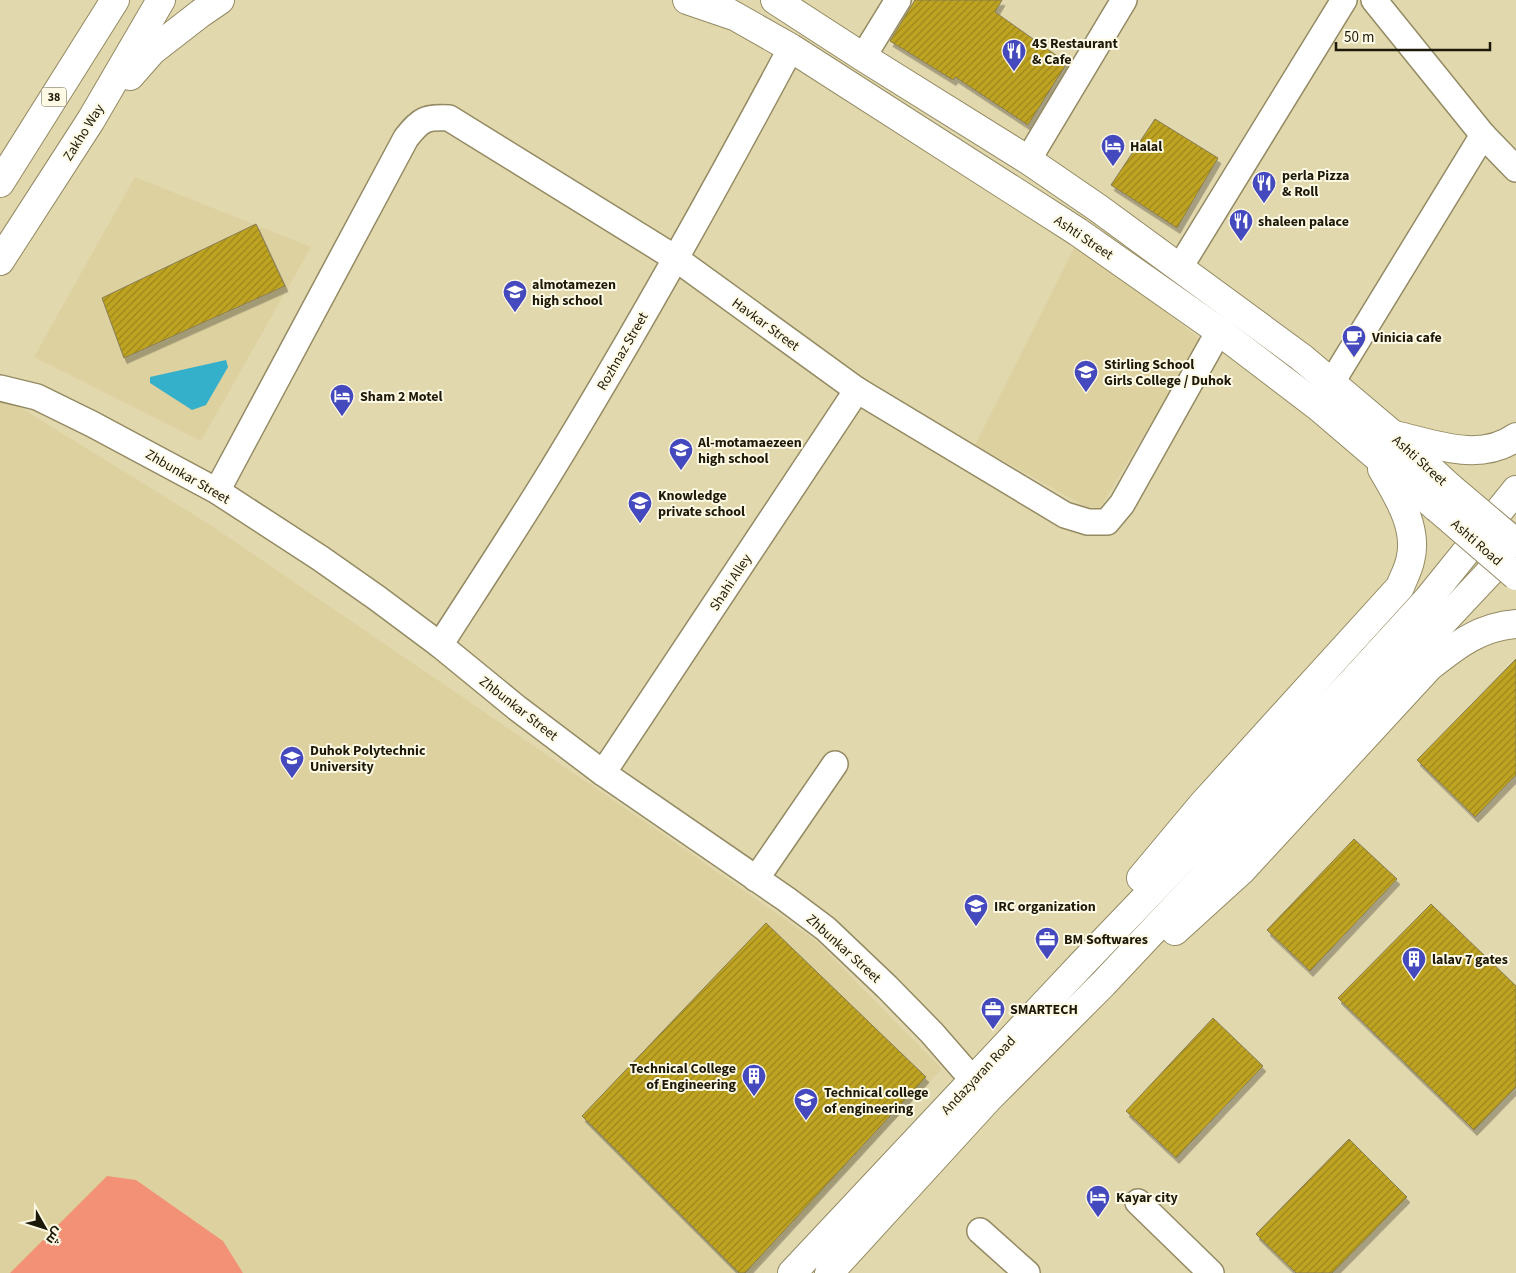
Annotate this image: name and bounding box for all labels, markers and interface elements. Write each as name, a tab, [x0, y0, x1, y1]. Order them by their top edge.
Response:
scale bar	[1336, 20, 1490, 52]
text: 50 m	[1344, 27, 1374, 48]
place label: 4S Restaurant & Cafe	[1032, 34, 1119, 70]
restaurant icon: 4S Restaurant & Cafe	[1001, 38, 1027, 72]
road number: 38	[42, 88, 66, 106]
street label: Zakho Way	[58, 100, 109, 165]
hotel icon: Halal	[1100, 133, 1126, 167]
place label: Halal	[1130, 137, 1162, 157]
place label: perla Pizza & Roll	[1282, 166, 1349, 202]
restaurant icon: perla Pizza & Roll	[1251, 170, 1277, 204]
restaurant icon: shaleen palace	[1228, 208, 1254, 242]
street label: Ashti Street	[1050, 211, 1117, 265]
place label: shaleen palace	[1258, 212, 1349, 232]
place label: almotamezen high school	[532, 275, 616, 311]
school or university icon: almotamezen high school	[502, 279, 528, 313]
street label: Havkar Street	[727, 293, 804, 356]
street label: Rozhnaz Street	[592, 308, 654, 394]
cafe icon: Vinicia cafe	[1341, 324, 1367, 358]
place label: Vinicia cafe	[1371, 328, 1442, 348]
place label: Stirling School Girls College / Duhok	[1104, 355, 1232, 391]
school or university icon: Stirling School Girls College / Duhok	[1073, 359, 1099, 393]
hotel icon: Sham 2 Motel	[329, 383, 355, 417]
place label: Sham 2 Motel	[360, 387, 443, 407]
street label: Ashti Street	[1388, 431, 1451, 491]
place label: Al-motamaezeen high school	[697, 433, 802, 469]
school or university icon: Al-motamaezeen high school	[668, 437, 694, 471]
street label: Zhbunkar Street	[141, 445, 234, 509]
place label: Knowledge private school	[658, 486, 745, 522]
school or university icon: Knowledge private school	[627, 490, 653, 524]
street label: Ashti Road	[1446, 515, 1506, 571]
street label: Shahi Alley	[705, 550, 757, 615]
street label: Zhbunkar Street	[475, 672, 562, 746]
place label: Duhok Polytechnic University	[310, 741, 426, 777]
school or university icon: Duhok Polytechnic University	[279, 745, 305, 779]
school or university icon: IRC organization	[963, 893, 989, 927]
place label: IRC organization	[994, 897, 1096, 917]
street label: Zhbunkar Street	[801, 910, 885, 988]
office icon: BM Softwares	[1034, 926, 1060, 960]
place label: BM Softwares	[1064, 930, 1148, 950]
building icon: lalav 7 gates	[1401, 946, 1427, 980]
place label: lalav 7 gates	[1432, 950, 1508, 970]
office icon: SMARTECH	[980, 996, 1006, 1030]
place label: SMARTECH	[1010, 1000, 1078, 1020]
street label: Andazyaran Road	[937, 1032, 1021, 1120]
place label: Technical College of Engineering	[630, 1059, 737, 1095]
building icon: Technical College of Engineering	[741, 1063, 767, 1097]
place label: Technical college of engineering	[824, 1083, 929, 1119]
school or university icon: Technical college of engineering	[793, 1087, 819, 1121]
hotel icon: Kayar city	[1085, 1184, 1111, 1218]
place label: Kayar city	[1116, 1188, 1179, 1208]
north arrow	[20, 1203, 70, 1253]
text: ش	[41, 1222, 68, 1249]

